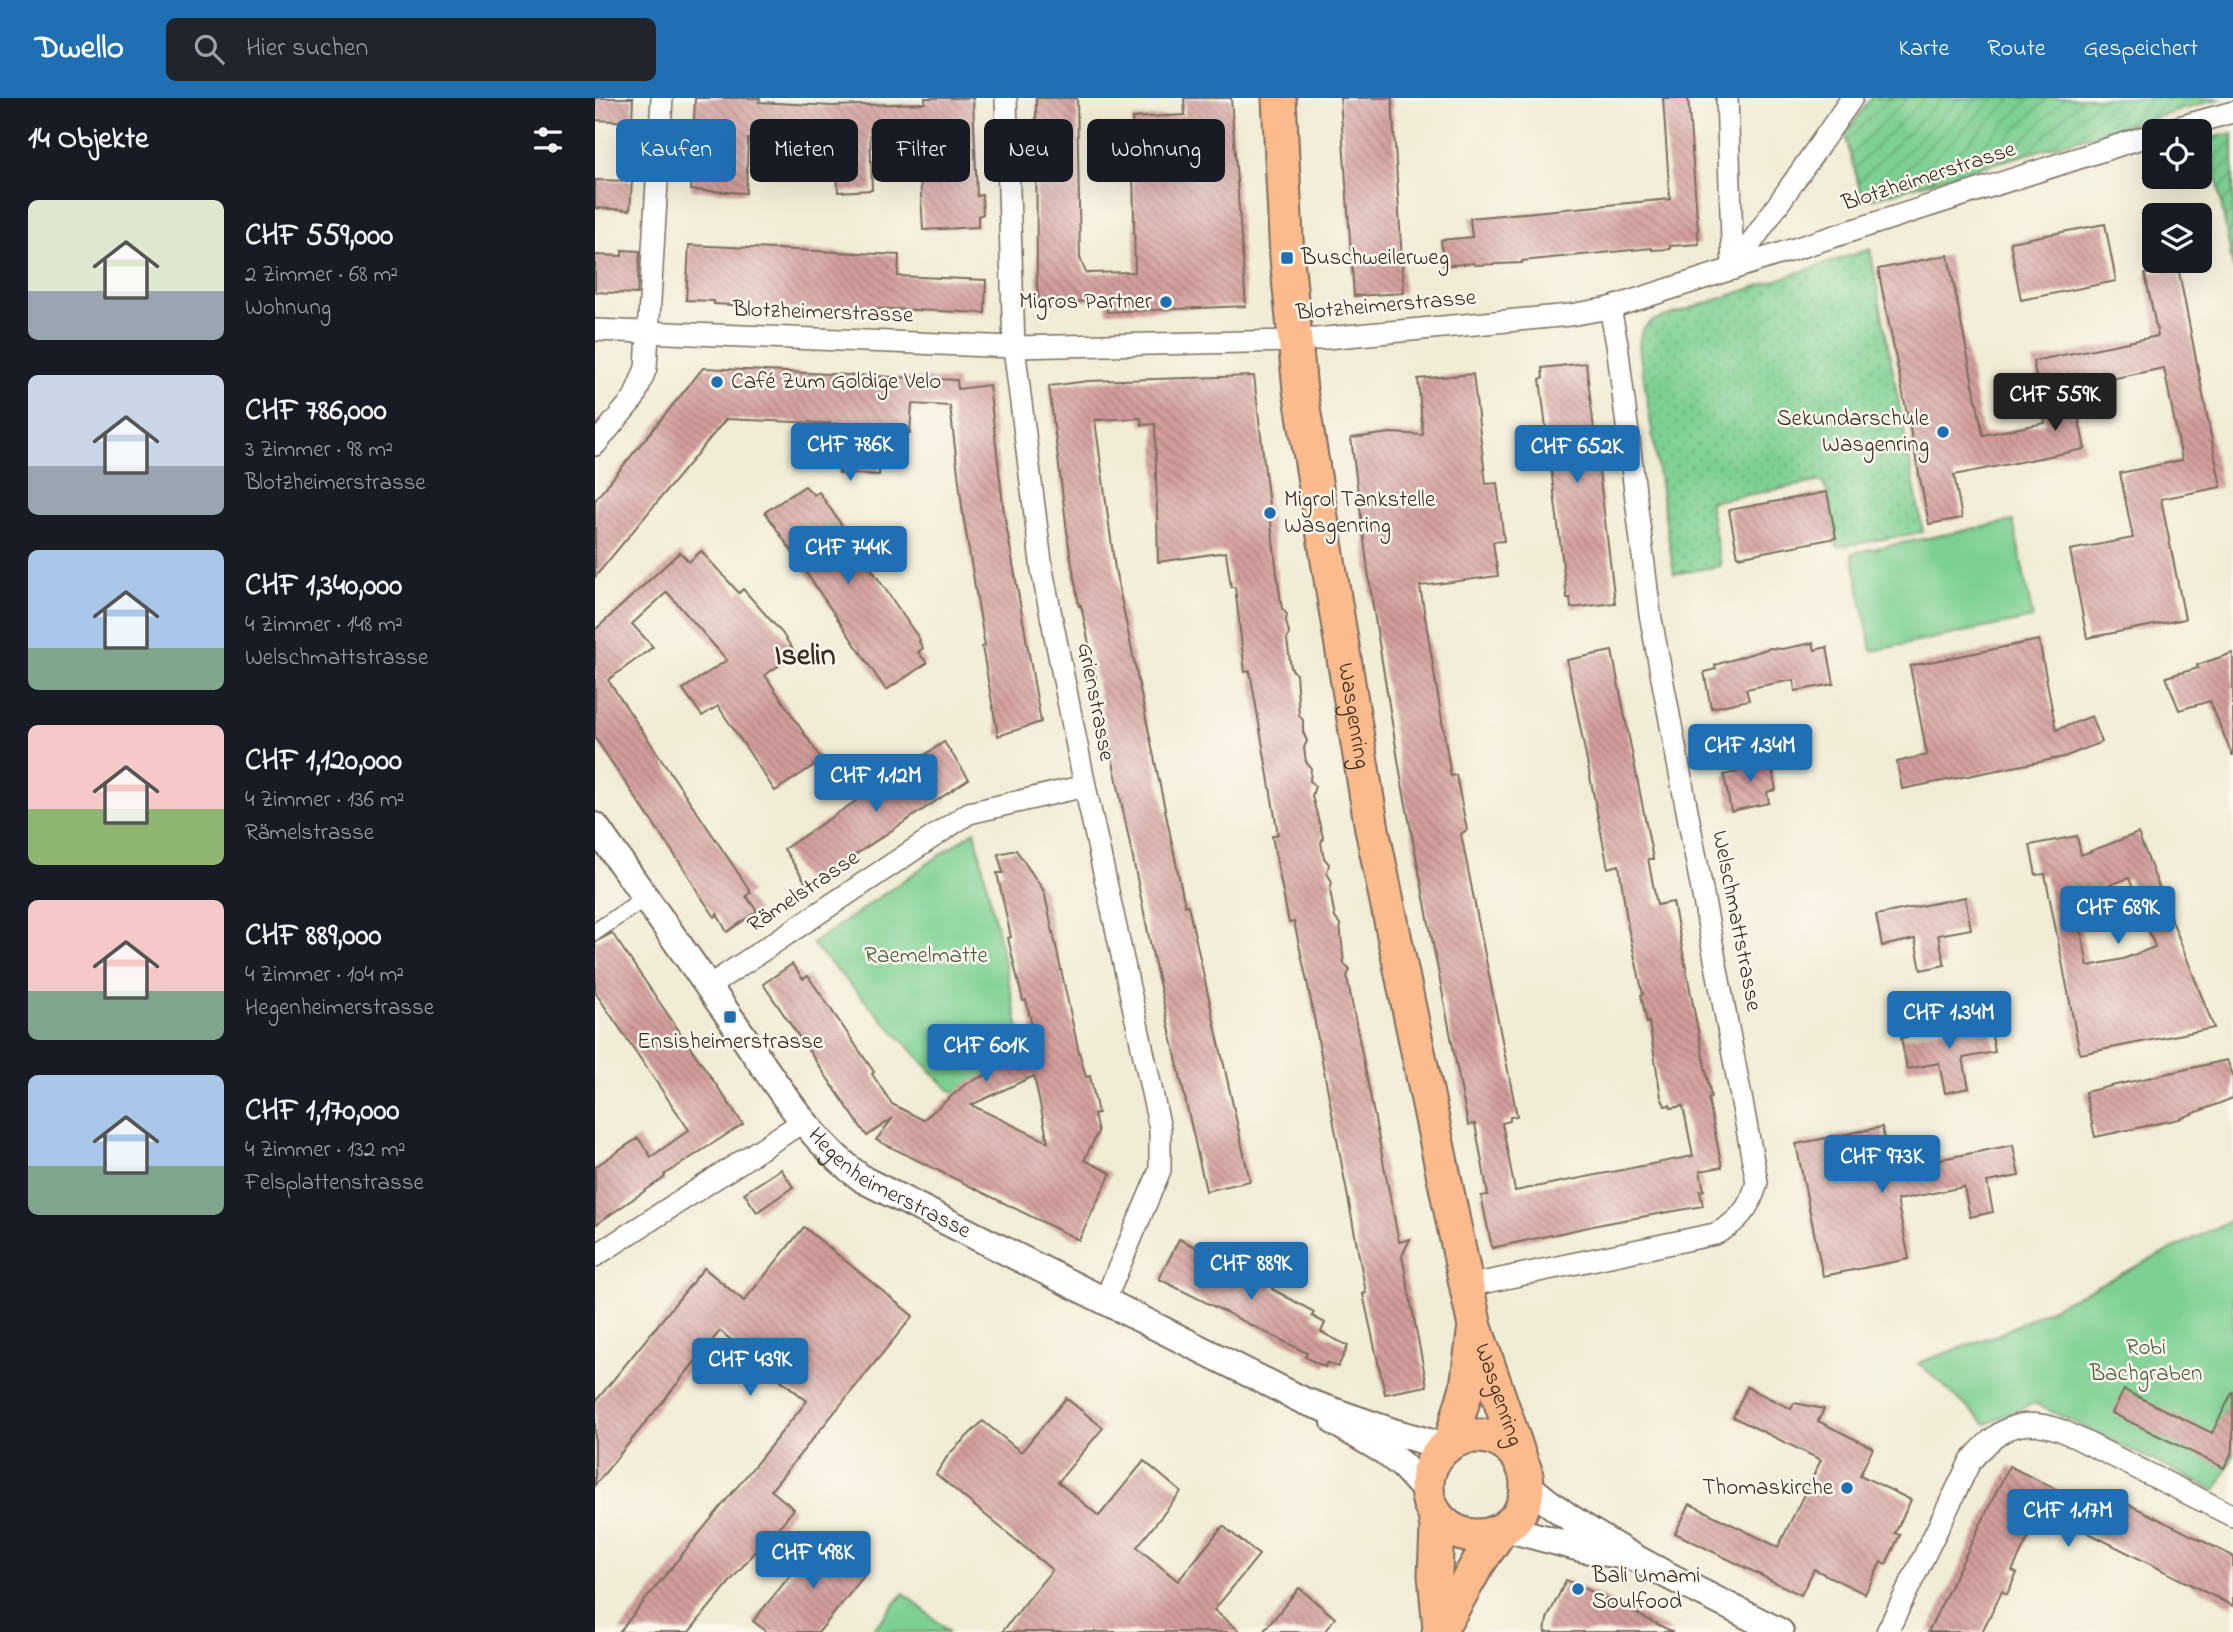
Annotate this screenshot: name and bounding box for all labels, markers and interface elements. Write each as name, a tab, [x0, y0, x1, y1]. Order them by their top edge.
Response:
search box	[166, 18, 656, 81]
text: Dwello	[35, 25, 124, 73]
icon: search	[190, 30, 228, 68]
text: Hier suchen	[246, 30, 368, 68]
text: Karte	[1898, 32, 1949, 67]
text: Route	[1987, 32, 2046, 67]
text: Gespeichert	[2084, 32, 2198, 67]
text: 14 Objekte	[28, 118, 148, 162]
chip: Kaufen	[616, 119, 736, 182]
chip: Mieten	[750, 119, 858, 182]
chip: Filter	[872, 119, 970, 182]
chip: Neu	[984, 119, 1073, 182]
chip: Wohnung	[1087, 119, 1225, 182]
map controls	[2142, 119, 2212, 273]
button: locate	[2142, 119, 2212, 189]
icon: filters	[529, 121, 567, 159]
street label: Blotzheimerstrasse	[1837, 133, 2021, 221]
button: layers	[2142, 203, 2212, 273]
text: CHF 559,000	[245, 215, 393, 259]
icon: home	[84, 228, 168, 312]
place label: Buschweilerweg	[1300, 242, 1449, 276]
marker: Buschweilerweg	[1279, 250, 1295, 266]
text: 2 Zimmer · 68 m²	[245, 259, 398, 292]
street label: Blotzheimerstrasse	[1294, 282, 1478, 330]
place label: Migros Partner	[1019, 286, 1153, 320]
text: Wohnung	[245, 292, 331, 325]
street label: Blotzheimerstrasse	[731, 293, 915, 333]
marker: Migros Partner	[1158, 294, 1174, 310]
place label: Café Zum Goldige Velo	[731, 366, 941, 400]
marker: Café Zum Goldige Velo	[709, 374, 725, 390]
pin: CHF 559K	[1983, 374, 2127, 433]
text: CHF 559K	[2009, 379, 2101, 412]
text: CHF 786,000	[245, 390, 387, 434]
icon: home	[84, 403, 168, 487]
place label: Sekundarschule Wasgenring	[1777, 403, 1930, 463]
pin: CHF 786K	[778, 424, 922, 483]
marker: Sekundarschule Wasgenring	[1935, 424, 1951, 440]
pin: CHF 652K	[1505, 426, 1649, 485]
text: CHF 786K	[807, 429, 893, 462]
text: CHF 652K	[1531, 431, 1623, 464]
text: 3 Zimmer · 98 m²	[245, 434, 393, 467]
text: Blotzheimerstrasse	[245, 467, 426, 500]
place label: Migrol Tankstelle Wasgenring	[1284, 484, 1436, 544]
marker: Migrol Tankstelle Wasgenring	[1262, 505, 1278, 521]
pin: CHF 744K	[776, 526, 920, 586]
text: CHF 744K	[805, 532, 891, 565]
text: CHF 1,340,000	[245, 565, 402, 609]
icon: home	[84, 578, 168, 662]
text: 4 Zimmer · 148 m²	[245, 609, 403, 642]
district label: Iselin	[775, 635, 836, 679]
street label: Grienstrasse	[1067, 640, 1123, 765]
text: Welschmattstrasse	[245, 642, 428, 675]
street label: Wasgenring	[1328, 660, 1378, 771]
pin: CHF 1.34M	[1670, 724, 1830, 784]
text: CHF 1.34M	[1704, 730, 1796, 763]
text: CHF 1,120,000	[245, 740, 402, 784]
icon: home	[84, 753, 168, 837]
pin: CHF 1.12M	[796, 754, 956, 814]
text: CHF 1.12M	[830, 760, 922, 793]
text: 4 Zimmer · 136 m²	[245, 784, 404, 817]
text: Rämelstrasse	[245, 817, 374, 850]
street label: Welschmattstrasse	[1702, 828, 1770, 1015]
street label: Rämelstrasse	[741, 842, 867, 942]
pin: CHF 689K	[2046, 886, 2190, 946]
text: CHF 689K	[2076, 892, 2160, 925]
text: CHF 889,000	[245, 915, 381, 959]
icon: home	[84, 928, 168, 1012]
park label: Raemelmatte	[864, 940, 988, 973]
text: 4 Zimmer · 104 m²	[245, 959, 404, 992]
text: Hegenheimerstrasse	[245, 992, 434, 1025]
pin: CHF 1.34M	[1869, 992, 2029, 1051]
text: CHF 1.34M	[1903, 997, 1995, 1030]
marker: Ensisheimerstrasse	[722, 1009, 738, 1025]
pin: CHF 601K	[914, 1024, 1058, 1084]
place label: Ensisheimerstrasse	[637, 1026, 824, 1059]
text: CHF 601K	[943, 1030, 1029, 1063]
text: CHF 1,170,000	[245, 1090, 399, 1134]
icon: home	[84, 1103, 168, 1187]
street label: Hegenheimerstrasse	[799, 1120, 977, 1248]
text: 4 Zimmer · 132 m²	[245, 1134, 406, 1167]
pin: CHF 973K	[1810, 1136, 1954, 1195]
text: CHF 973K	[1840, 1141, 1924, 1174]
text: Felsplattenstrasse	[245, 1167, 424, 1200]
pin: CHF 889K	[1179, 1242, 1323, 1302]
text: CHF 889K	[1210, 1248, 1292, 1281]
park label: Robi Bachgraben	[2089, 1332, 2202, 1392]
pin: CHF 439K	[678, 1338, 822, 1398]
street label: Wasgenring	[1465, 1339, 1531, 1451]
text: CHF 439K	[708, 1344, 792, 1377]
place label: Thomaskirche	[1702, 1472, 1834, 1505]
marker: Thomaskirche	[1839, 1480, 1855, 1496]
pin: CHF 1.17M	[1988, 1490, 2148, 1549]
text: CHF 1.17M	[2023, 1495, 2113, 1528]
pin: CHF 498K	[741, 1532, 885, 1591]
text: CHF 498K	[772, 1537, 854, 1570]
place label: Bali Umami Soulfood	[1591, 1560, 1700, 1619]
marker: Bali Umami Soulfood	[1570, 1581, 1586, 1597]

